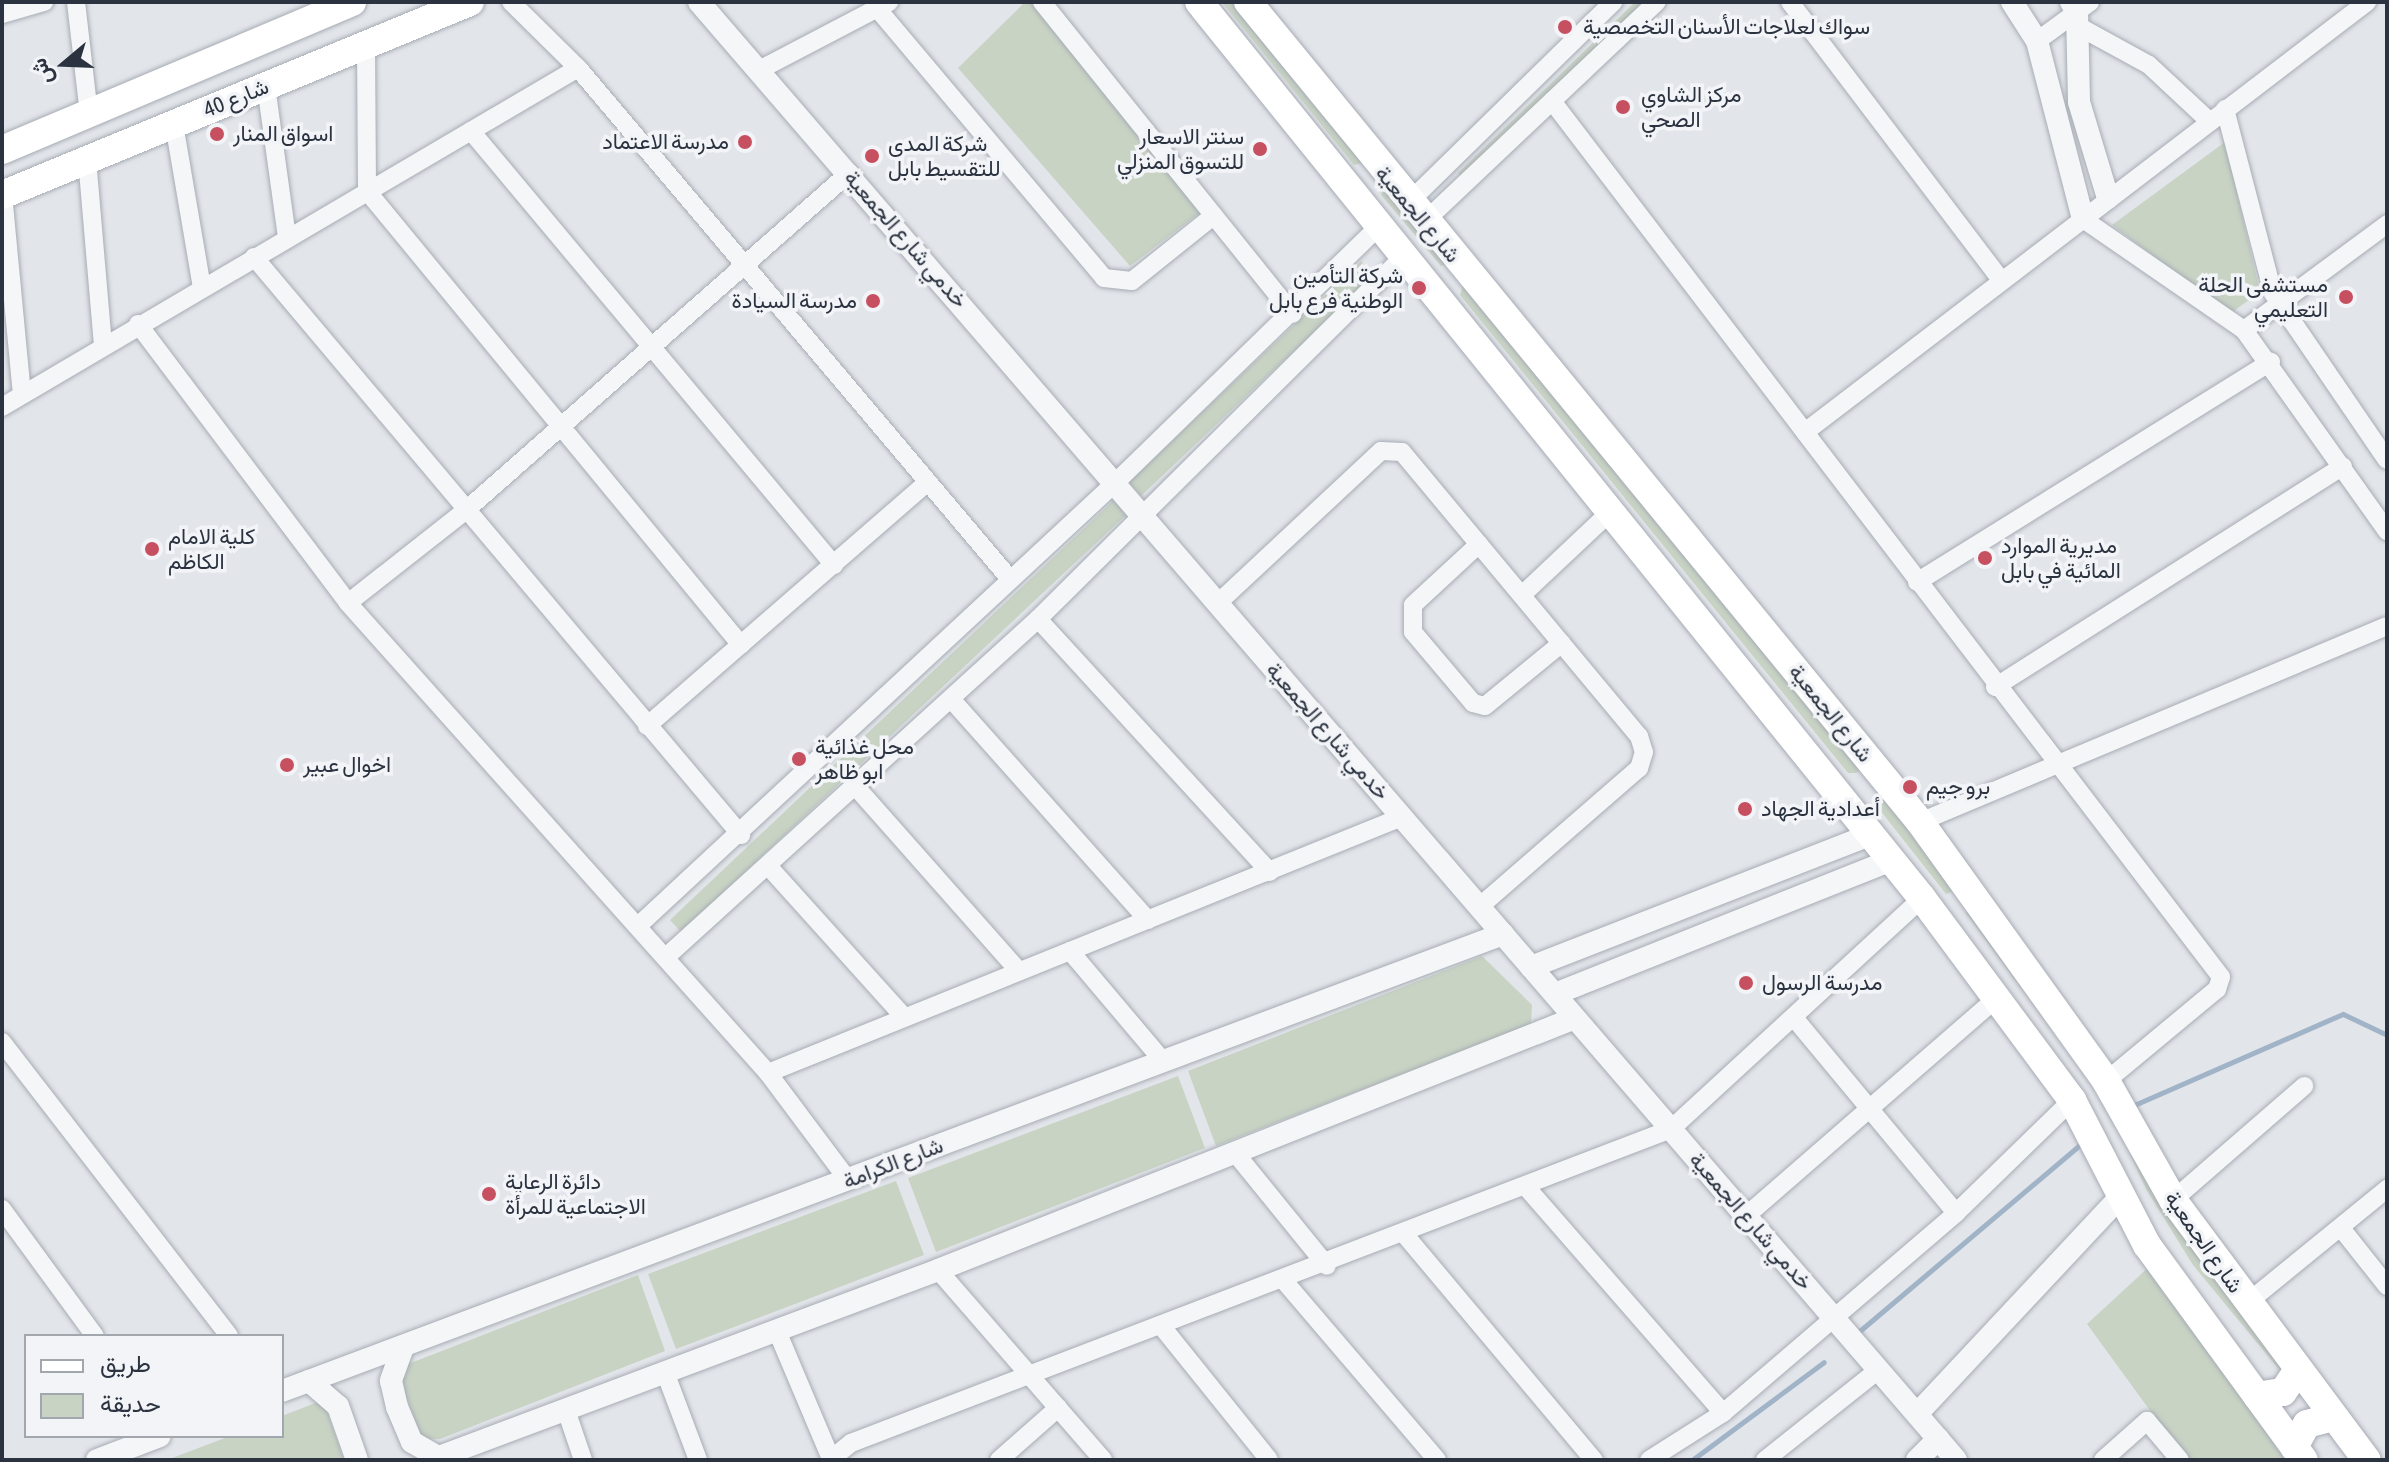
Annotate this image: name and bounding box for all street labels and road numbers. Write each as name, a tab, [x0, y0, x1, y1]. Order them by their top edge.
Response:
street label: شارع 40	[200, 73, 272, 123]
street label: شارع الجمعية	[1370, 160, 1466, 268]
street label: خدمي شارع الجمعية	[839, 165, 973, 313]
street label: خدمي شارع الجمعية	[1261, 657, 1395, 805]
street label: شارع الجمعية	[1784, 659, 1878, 767]
street label: شارع الكرامة	[839, 1132, 947, 1194]
street label: خدمي شارع الجمعية	[1684, 1147, 1818, 1295]
street label: شارع الجمعية	[2159, 1186, 2249, 1298]

